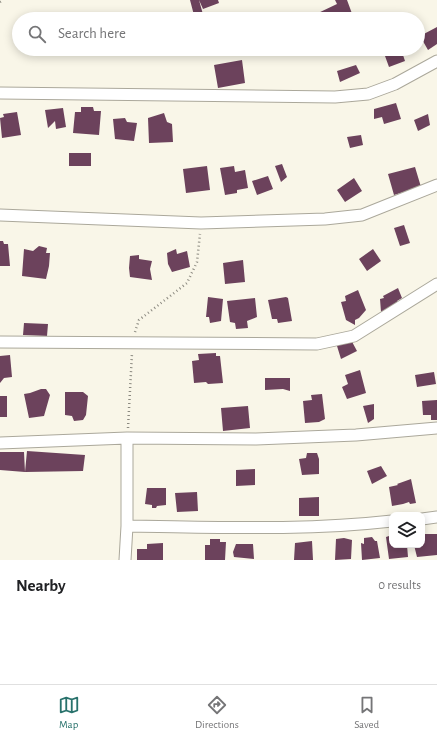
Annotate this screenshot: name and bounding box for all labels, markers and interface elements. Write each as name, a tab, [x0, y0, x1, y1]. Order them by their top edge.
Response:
search box	[12, 12, 425, 56]
icon: search	[26, 23, 48, 45]
text: Search here	[58, 26, 126, 41]
map controls	[389, 512, 425, 548]
button: layers	[389, 512, 425, 548]
text: Nearby	[16, 577, 66, 594]
text: 0 results	[378, 579, 421, 592]
tab: Map	[58, 694, 80, 731]
tab: Directions	[195, 694, 239, 731]
tab: Saved	[354, 694, 379, 731]

